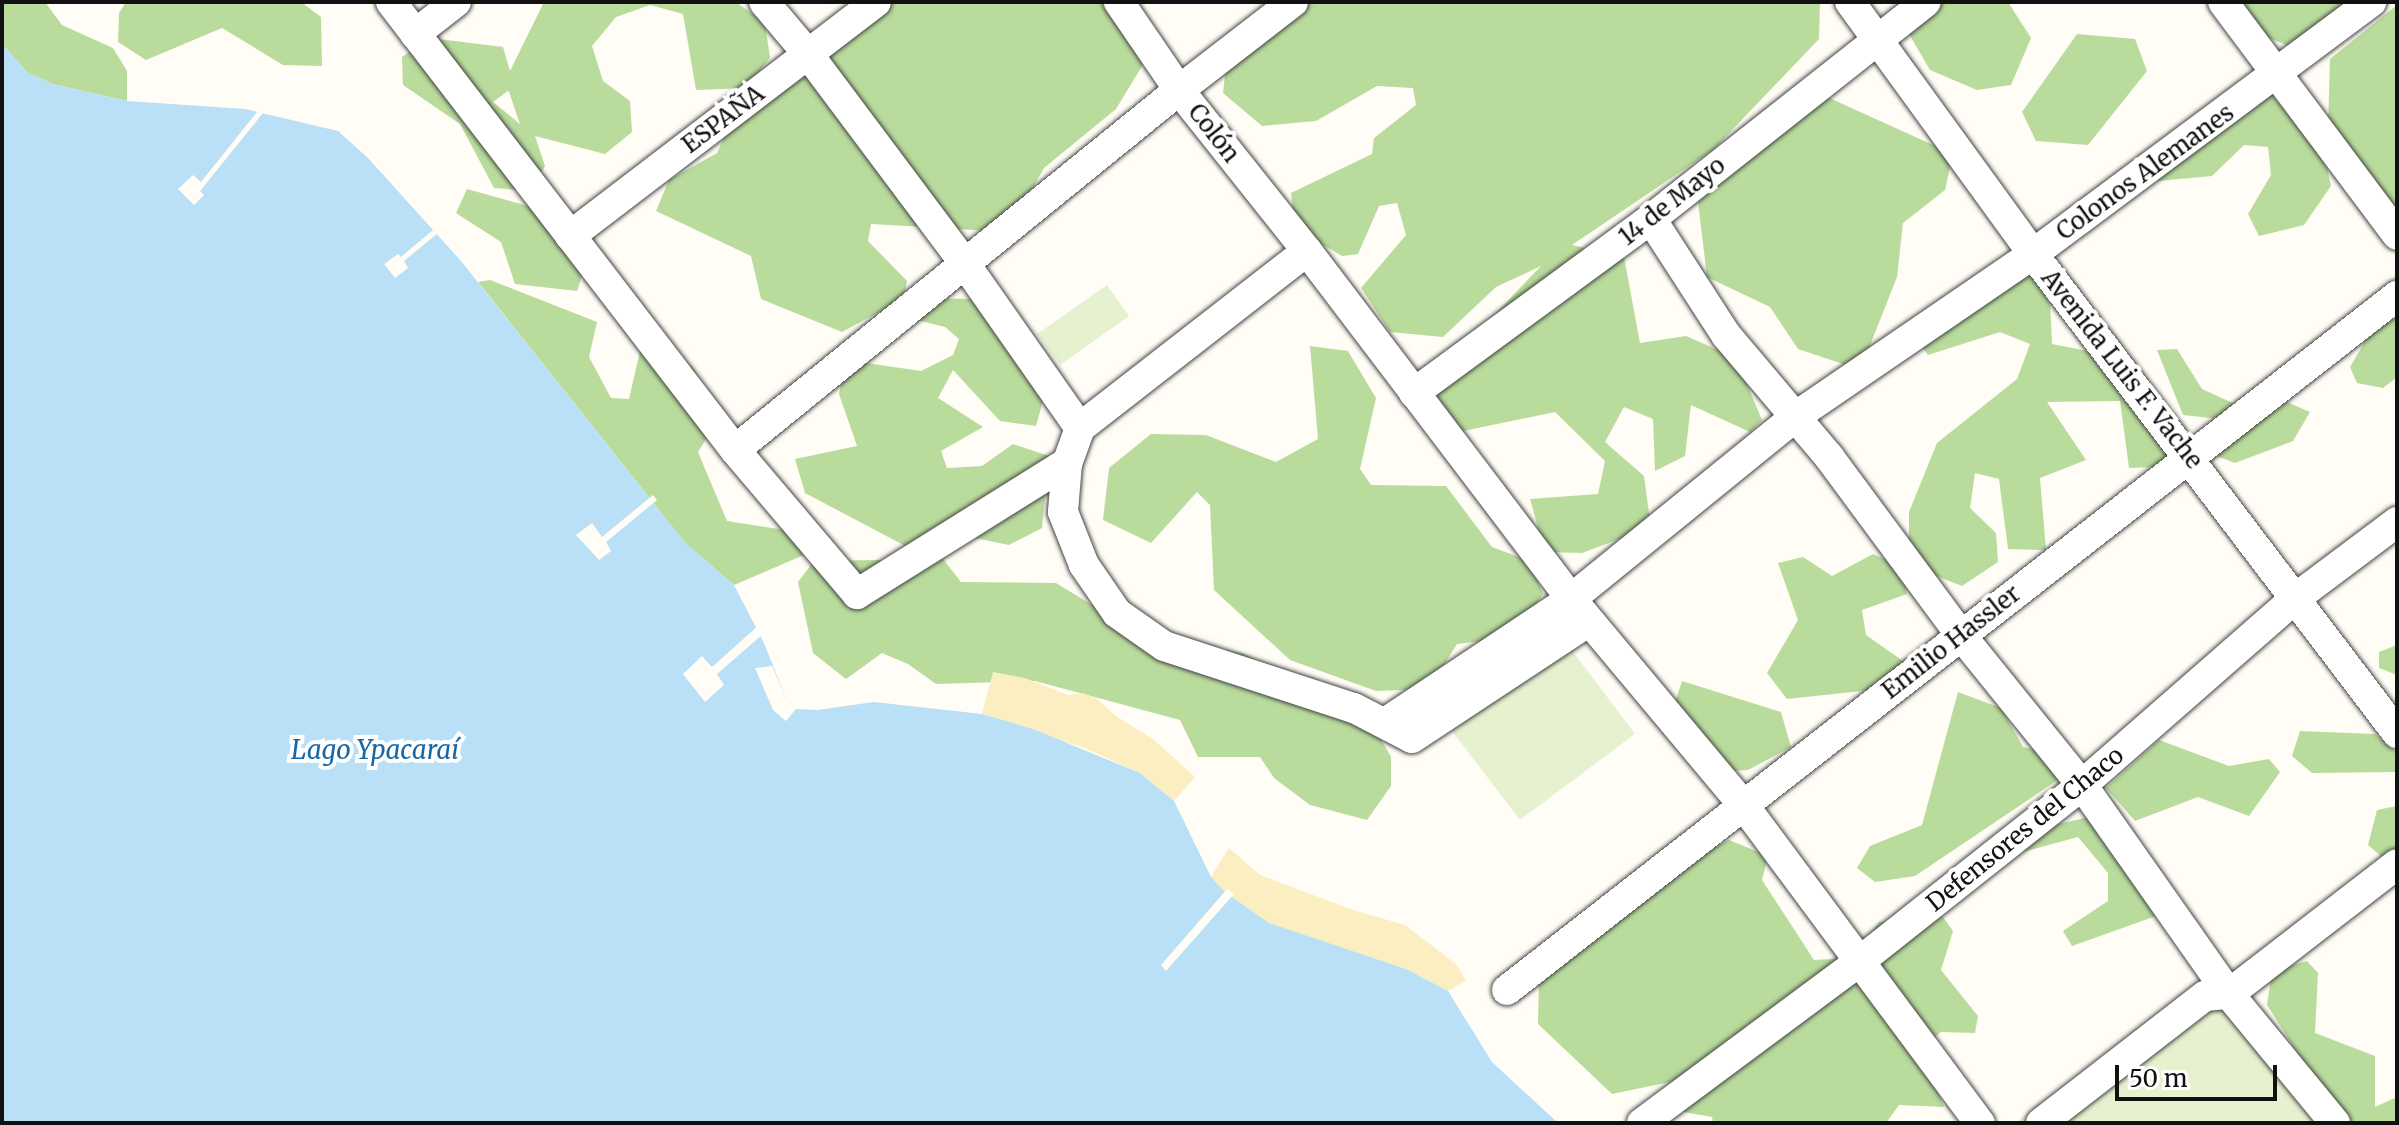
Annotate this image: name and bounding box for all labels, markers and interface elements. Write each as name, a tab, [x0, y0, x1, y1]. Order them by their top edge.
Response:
street label: ESPAÑA	[676, 79, 770, 159]
street label: Colón	[1182, 98, 1246, 168]
street label: Colonos Alemanes	[2051, 98, 2239, 246]
street label: 14 de Mayo	[1613, 151, 1731, 251]
street label: Avenida Luis F. Vache	[2035, 264, 2209, 474]
street label: Emilio Hassler	[1876, 579, 2026, 705]
water label: Lago Ypacaraí	[291, 734, 459, 766]
street label: Defensores del Chaco	[1921, 741, 2129, 917]
scale bar	[2119, 1049, 2281, 1099]
text: 50 m	[2129, 1063, 2188, 1094]

